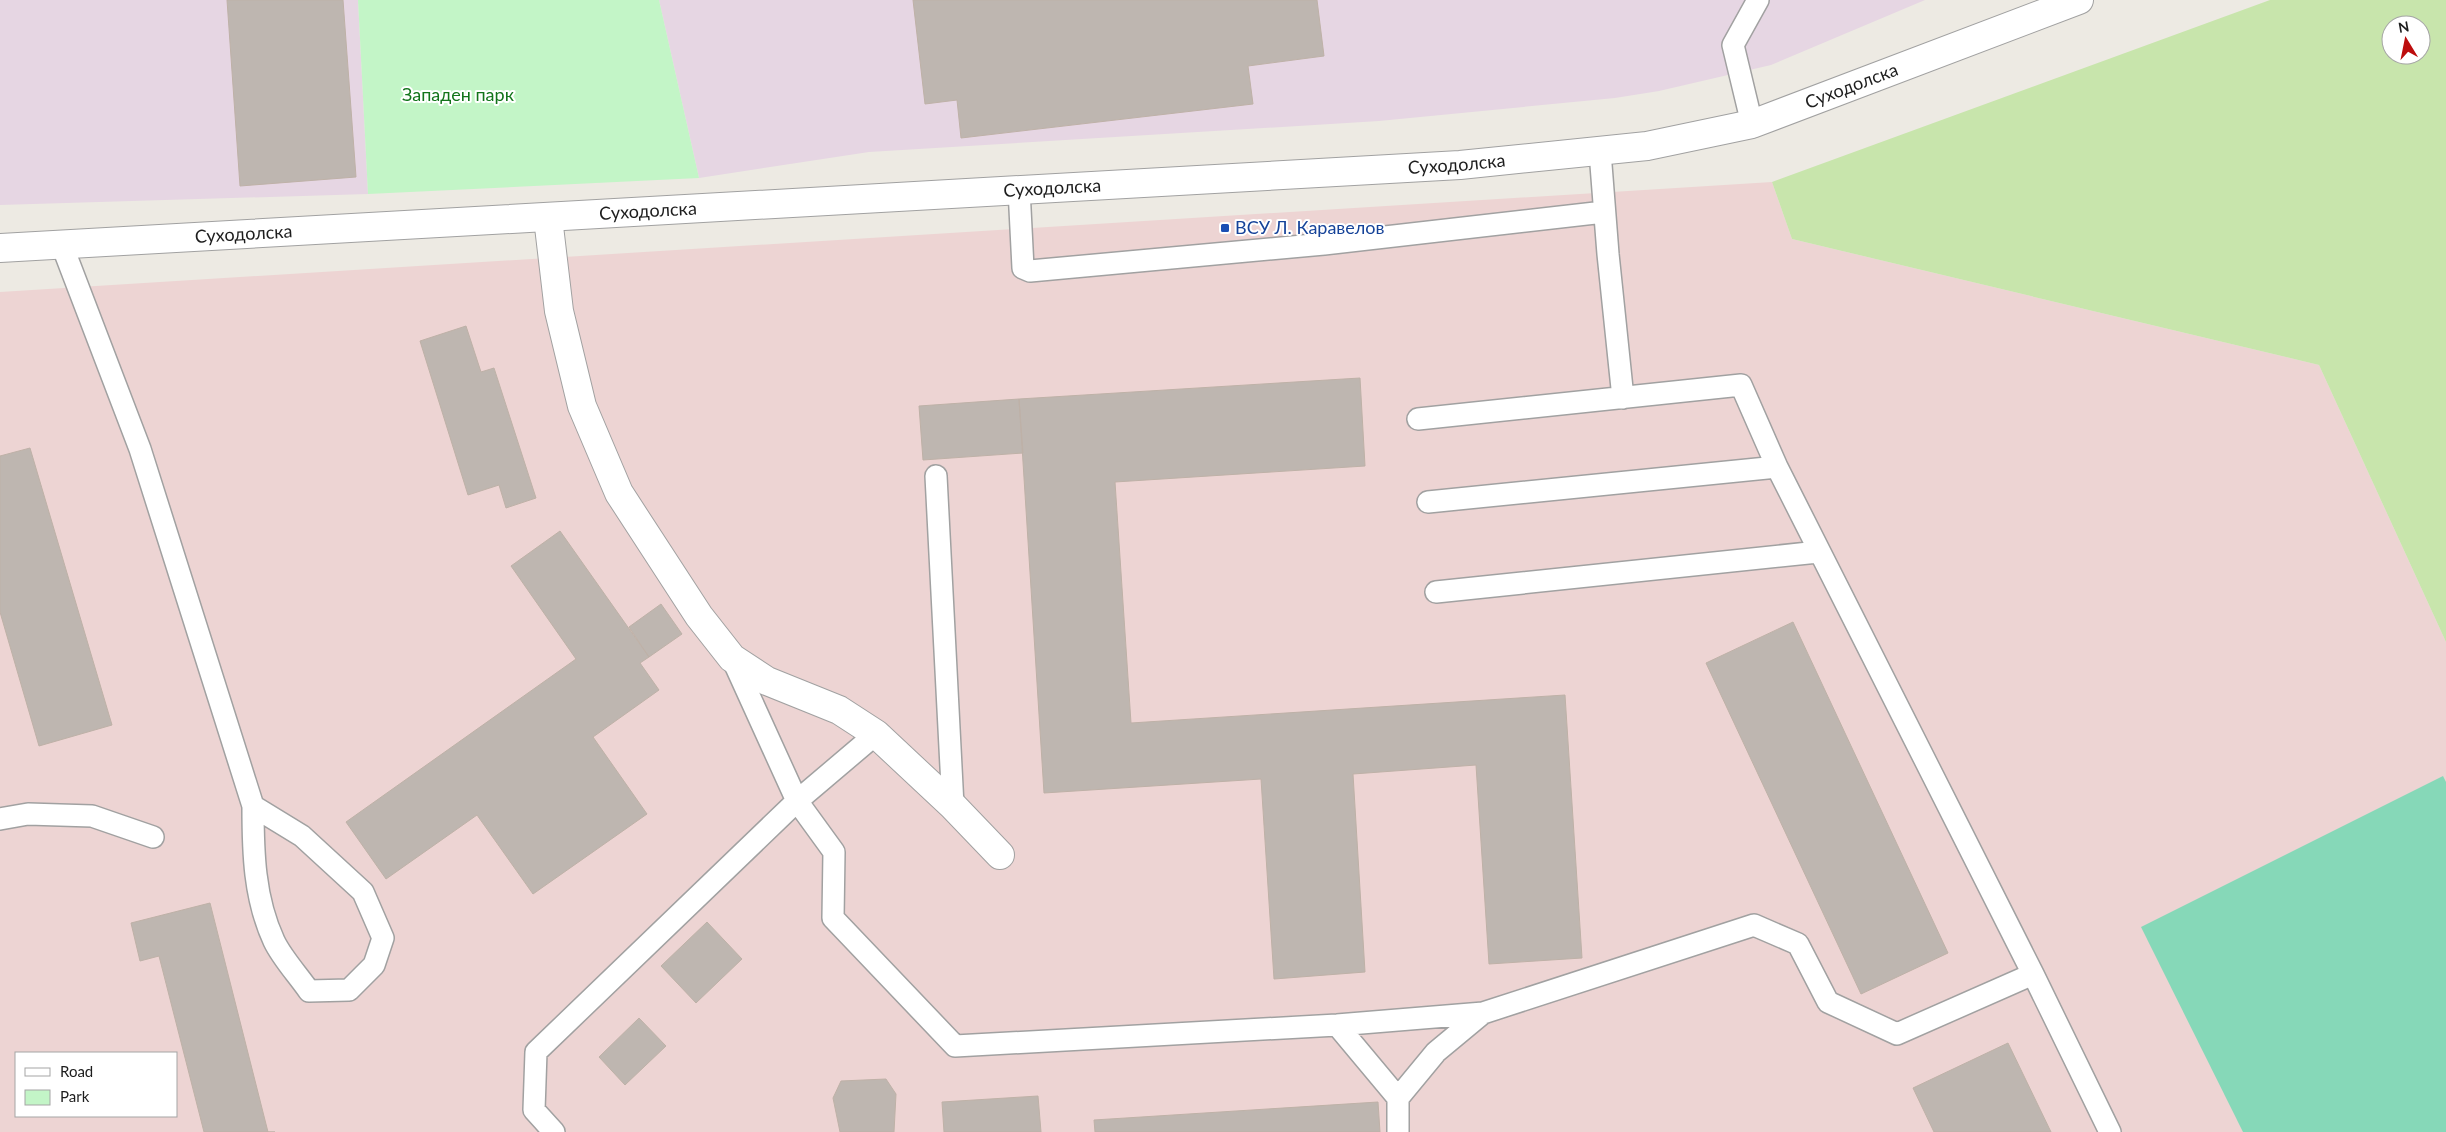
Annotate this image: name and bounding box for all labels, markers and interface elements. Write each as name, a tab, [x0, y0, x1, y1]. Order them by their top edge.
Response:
north arrow	[2381, 15, 2431, 65]
text: N	[2397, 17, 2410, 36]
street label: Суходолска	[1802, 58, 1901, 113]
park label: Западен парк	[402, 83, 515, 105]
street label: Суходолска	[1407, 148, 1506, 178]
street label: Суходолска	[1003, 173, 1102, 201]
street label: Суходолска	[598, 196, 697, 224]
place label: ВСУ Л. Каравелов	[1235, 216, 1385, 238]
street label: Суходолска	[194, 219, 293, 247]
marker: ВСУ Л. Каравелов	[1219, 222, 1231, 234]
legend	[15, 1052, 178, 1117]
text: Road	[60, 1062, 93, 1080]
text: Park	[60, 1087, 90, 1105]

